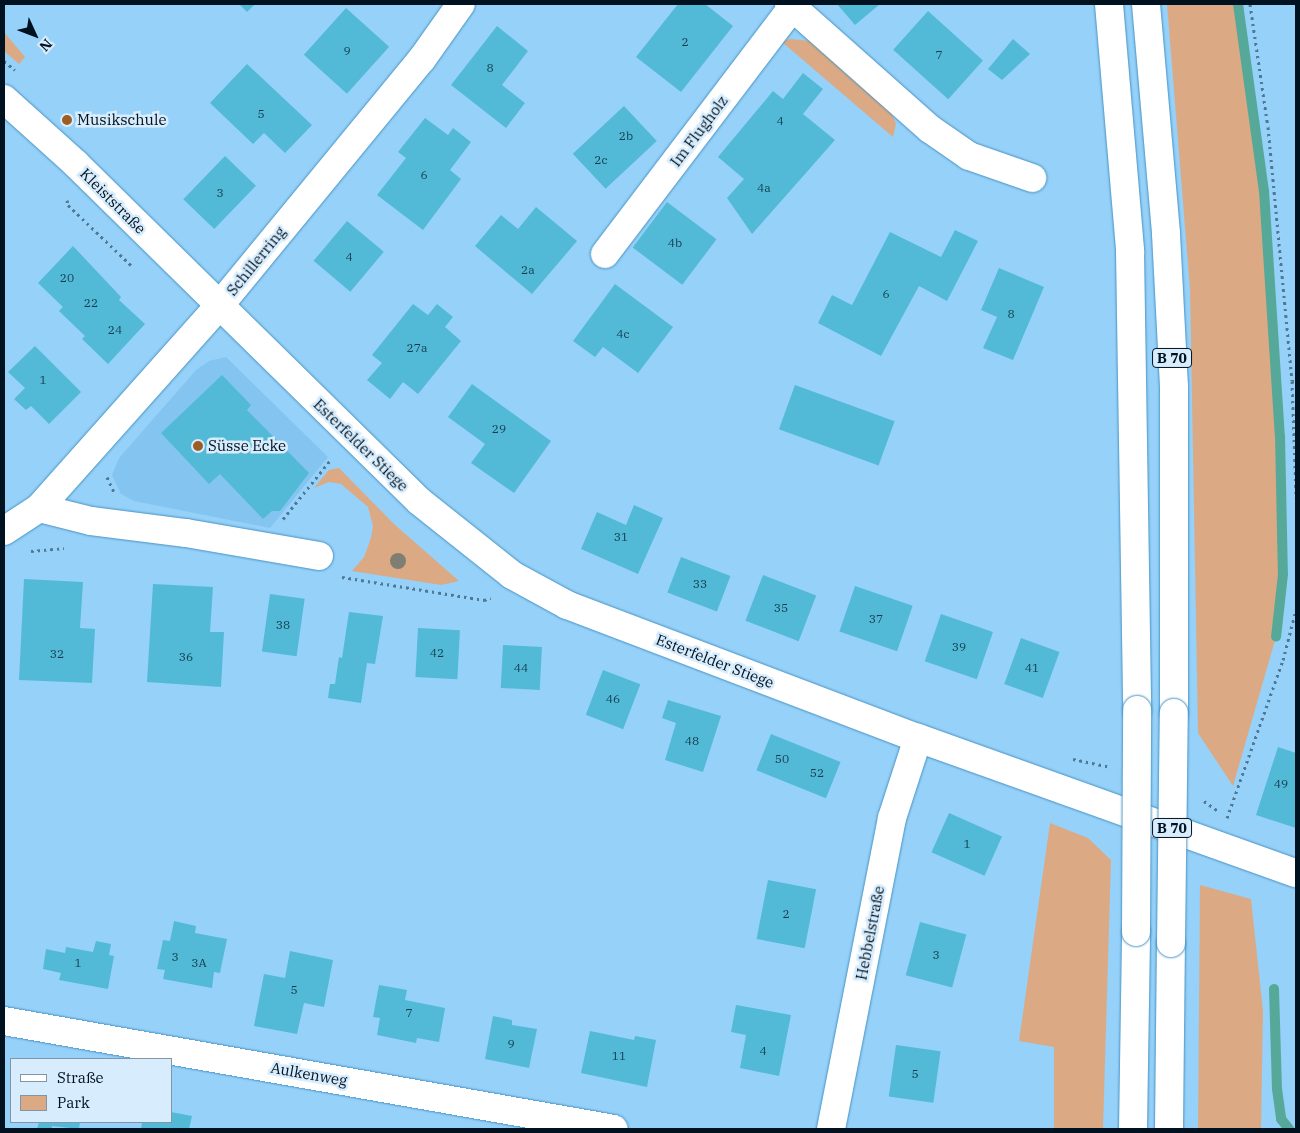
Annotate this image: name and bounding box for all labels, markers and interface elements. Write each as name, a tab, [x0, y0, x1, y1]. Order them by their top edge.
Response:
north arrow	[10, 10, 60, 60]
text: N	[36, 35, 56, 55]
house number: 2	[681, 35, 689, 49]
house number: 9	[343, 44, 351, 58]
house number: 7	[935, 48, 943, 62]
house number: 8	[486, 61, 494, 75]
street label: Im Flugholz	[666, 92, 732, 170]
house number: 5	[257, 107, 265, 121]
place label: Musikschule	[77, 111, 166, 129]
marker: Musikschule	[61, 114, 73, 126]
house number: 4	[776, 114, 784, 128]
house number: 2b	[619, 129, 633, 143]
house number: 2c	[594, 153, 608, 167]
street label: Kleiststraße	[76, 164, 150, 238]
house number: 6	[420, 168, 428, 182]
house number: 4a	[757, 181, 771, 195]
house number: 3	[216, 186, 224, 200]
street label: Schillerring	[223, 223, 289, 299]
house number: 4b	[668, 236, 682, 250]
house number: 4	[345, 250, 353, 264]
house number: 2a	[521, 263, 535, 277]
house number: 20	[60, 271, 74, 285]
house number: 6	[882, 287, 890, 301]
house number: 22	[84, 296, 98, 310]
house number: 8	[1007, 307, 1015, 321]
house number: 24	[108, 323, 122, 337]
house number: 4c	[616, 327, 630, 341]
house number: 27a	[407, 341, 427, 355]
road number: B 70	[1152, 346, 1192, 369]
house number: 1	[39, 373, 47, 387]
street label: Esterfelder Stiege	[310, 395, 412, 495]
house number: 29	[492, 422, 506, 436]
place label: Süsse Ecke	[208, 437, 286, 455]
marker: Süsse Ecke	[192, 440, 204, 452]
house number: 31	[614, 530, 628, 544]
house number: 33	[693, 577, 707, 591]
house number: 35	[774, 601, 788, 615]
house number: 37	[869, 612, 883, 626]
house number: 38	[276, 618, 290, 632]
street label: Esterfelder Stiege	[653, 630, 777, 692]
house number: 39	[952, 640, 966, 654]
house number: 42	[430, 646, 444, 660]
house number: 32	[50, 647, 64, 661]
house number: 36	[179, 650, 193, 664]
house number: 44	[514, 661, 528, 675]
house number: 41	[1025, 661, 1039, 675]
house number: 46	[606, 692, 620, 706]
house number: 48	[685, 734, 699, 748]
house number: 50	[775, 752, 789, 766]
house number: 52	[810, 766, 824, 780]
house number: 49	[1274, 777, 1288, 791]
road number: B 70	[1152, 816, 1192, 840]
house number: 1	[963, 837, 971, 851]
street label: Hebbelstraße	[852, 884, 888, 982]
house number: 2	[782, 907, 790, 921]
house number: 3	[932, 948, 940, 962]
house number: 3	[171, 950, 179, 964]
house number: 1	[74, 956, 82, 970]
house number: 3A	[191, 956, 207, 970]
house number: 5	[290, 983, 298, 997]
house number: 7	[405, 1006, 413, 1020]
house number: 9	[507, 1037, 515, 1051]
house number: 4	[759, 1044, 767, 1058]
house number: 11	[612, 1049, 626, 1063]
legend	[10, 1058, 172, 1123]
street label: Aulkenweg	[269, 1058, 349, 1090]
house number: 5	[911, 1067, 919, 1081]
text: Straße	[57, 1068, 104, 1087]
text: Park	[57, 1093, 90, 1112]

